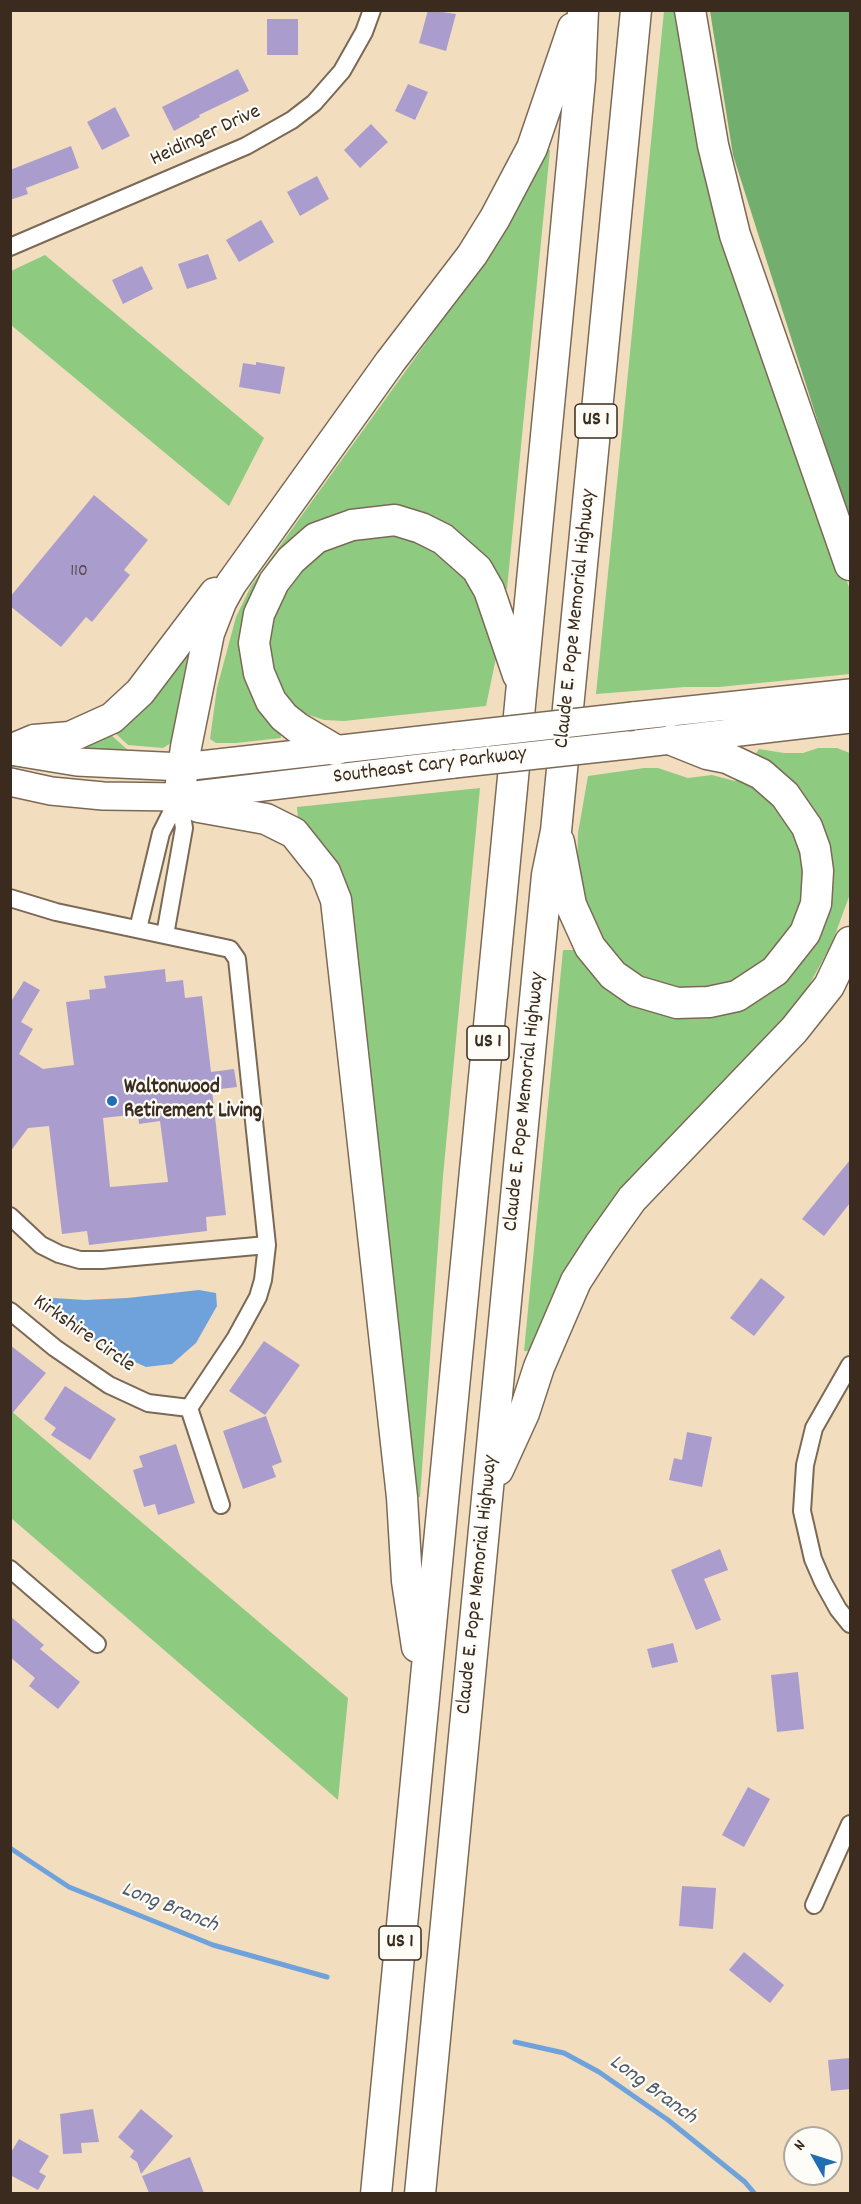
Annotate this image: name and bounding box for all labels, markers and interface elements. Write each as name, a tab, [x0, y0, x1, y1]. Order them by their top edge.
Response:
street label: Heidinger Drive	[147, 100, 265, 174]
road number: US 1	[575, 404, 617, 438]
street label: Claude E. Pope Memorial Highway	[551, 488, 603, 750]
house number: 110	[70, 562, 88, 584]
street label: Southeast Cary Parkway	[332, 743, 528, 791]
street label: Claude E. Pope Memorial Highway	[500, 971, 552, 1233]
road number: US 1	[467, 1026, 509, 1060]
place label: Waltonwood Retirement Living	[124, 1076, 262, 1126]
marker: Waltonwood Retirement Living	[105, 1094, 119, 1108]
street label: Kirkshire Circle	[27, 1291, 139, 1379]
street label: Claude E. Pope Memorial Highway	[453, 1454, 505, 1716]
water label: Long Branch	[117, 1878, 221, 1940]
road number: US 1	[379, 1926, 421, 1960]
water label: Long Branch	[603, 2050, 701, 2132]
north arrow	[783, 2126, 843, 2186]
text: N	[789, 2135, 812, 2156]

